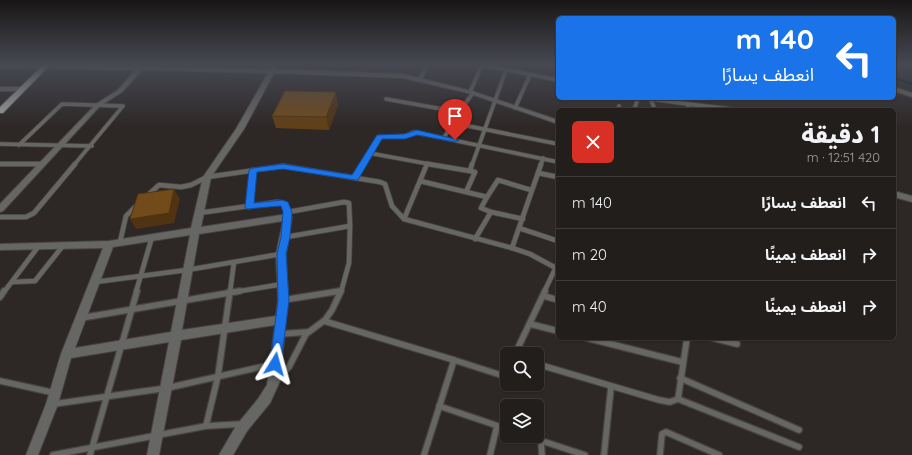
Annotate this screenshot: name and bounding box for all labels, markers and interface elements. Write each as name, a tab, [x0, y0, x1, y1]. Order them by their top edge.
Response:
text: 140 m	[736, 21, 814, 56]
icon: left	[828, 32, 880, 84]
text: انعطف يسارًا	[722, 63, 814, 86]
pin	[438, 99, 472, 140]
icon: arrive	[444, 105, 466, 127]
text: 1 دقيقة	[801, 119, 880, 149]
button: close	[572, 121, 614, 163]
text: 420 m · 12:51	[807, 149, 880, 165]
icon: left	[858, 192, 880, 214]
text: 140 m	[572, 193, 612, 212]
text: انعطف يسارًا	[761, 193, 846, 212]
icon: right	[858, 244, 880, 266]
text: 20 m	[572, 245, 607, 264]
text: انعطف يمينًا	[765, 245, 846, 264]
icon: right	[858, 296, 880, 318]
text: 40 m	[572, 297, 607, 316]
text: انعطف يمينًا	[765, 297, 846, 316]
position arrow	[254, 343, 296, 385]
map controls	[500, 347, 544, 443]
button: search	[500, 347, 544, 391]
button: layers	[500, 399, 544, 443]

